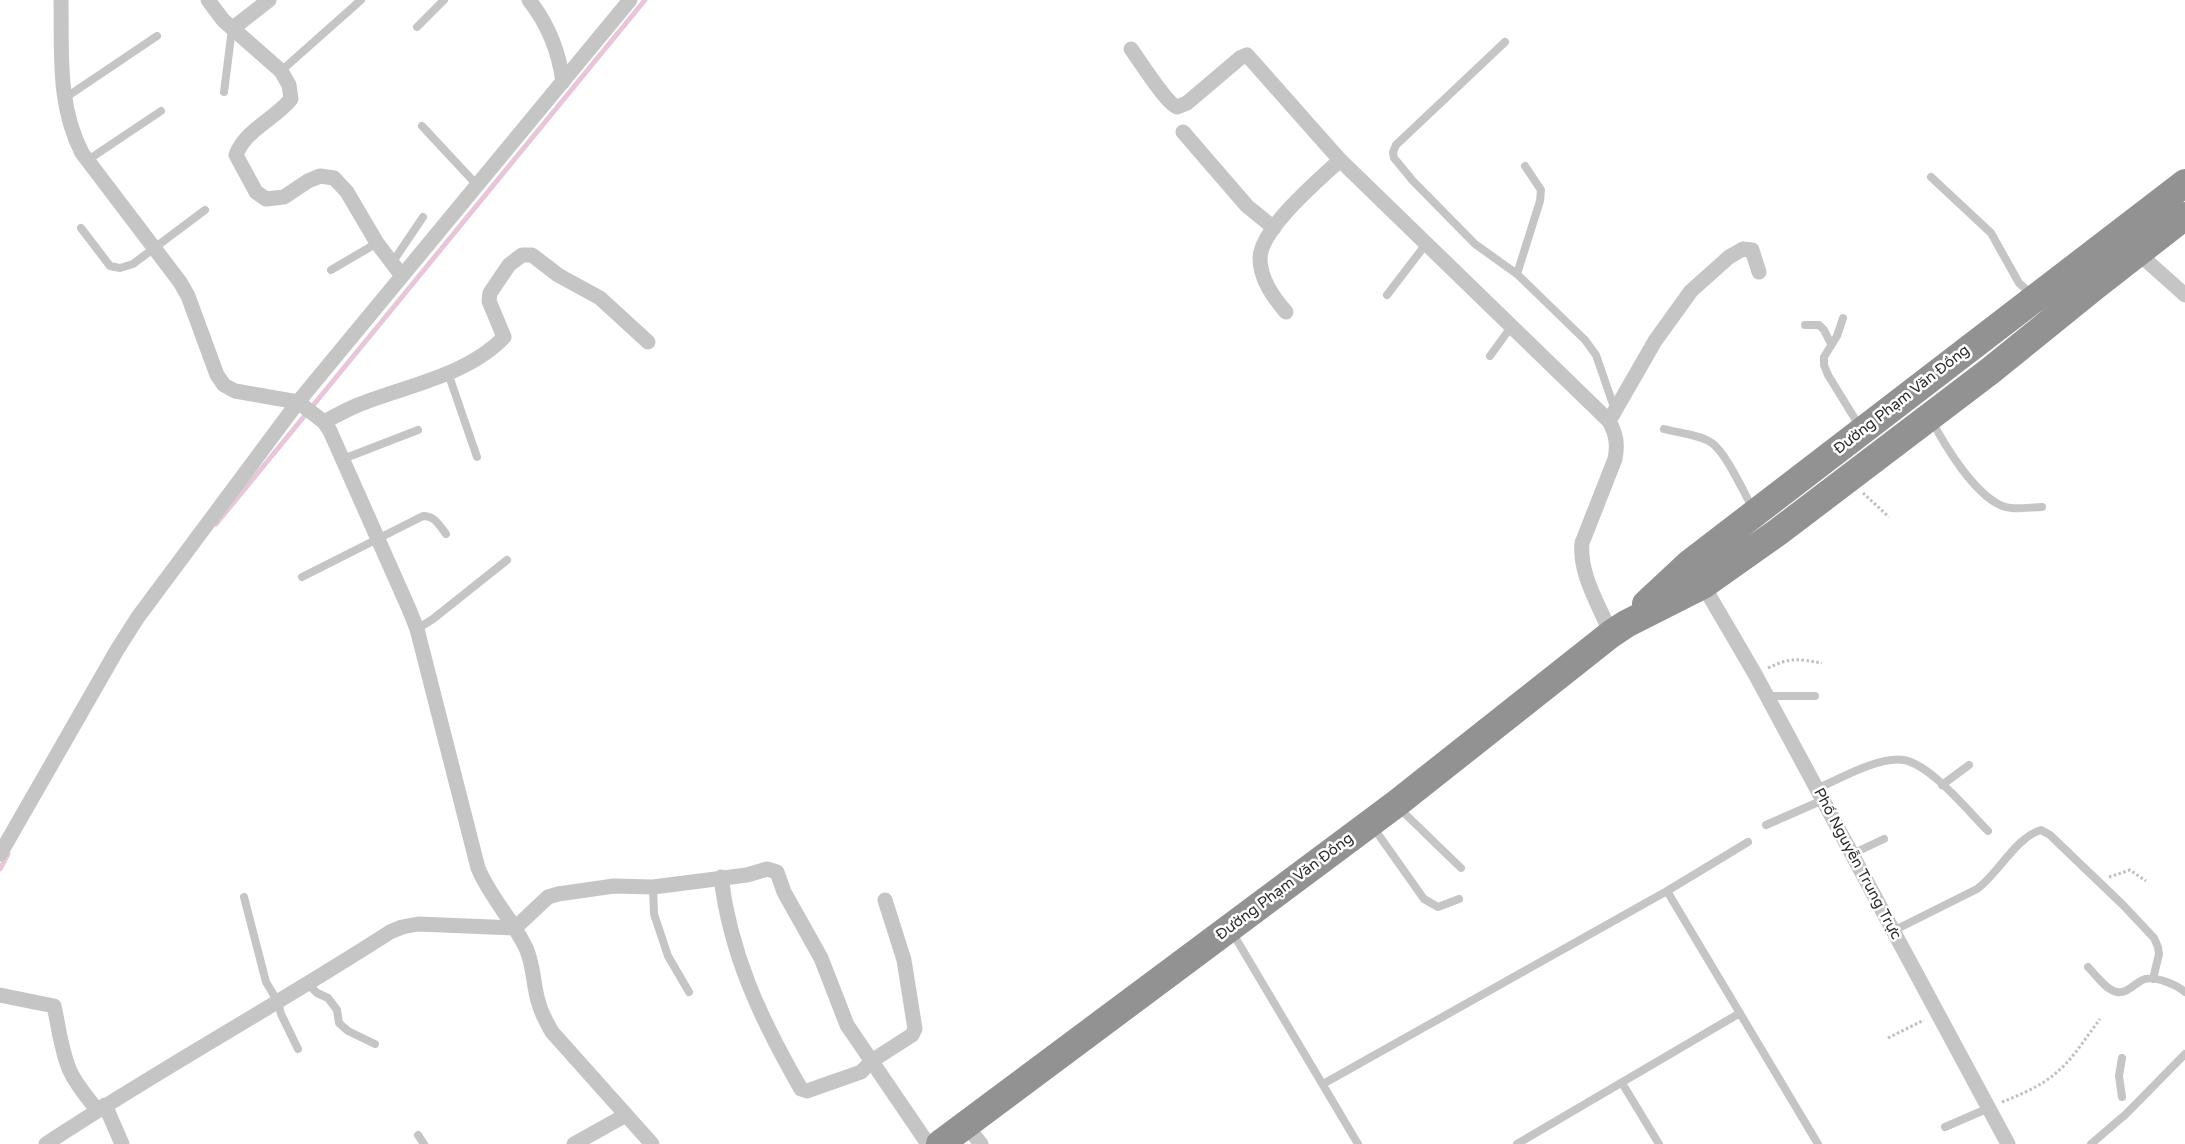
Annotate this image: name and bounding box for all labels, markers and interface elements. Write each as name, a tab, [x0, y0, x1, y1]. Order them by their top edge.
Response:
street label: Đường Phạm Văn Đồng	[1831, 341, 1973, 459]
street label: Phố Nguyễn Trung Trực	[1809, 785, 1905, 943]
street label: Đường Phạm Văn Đồng	[1213, 830, 1357, 944]

